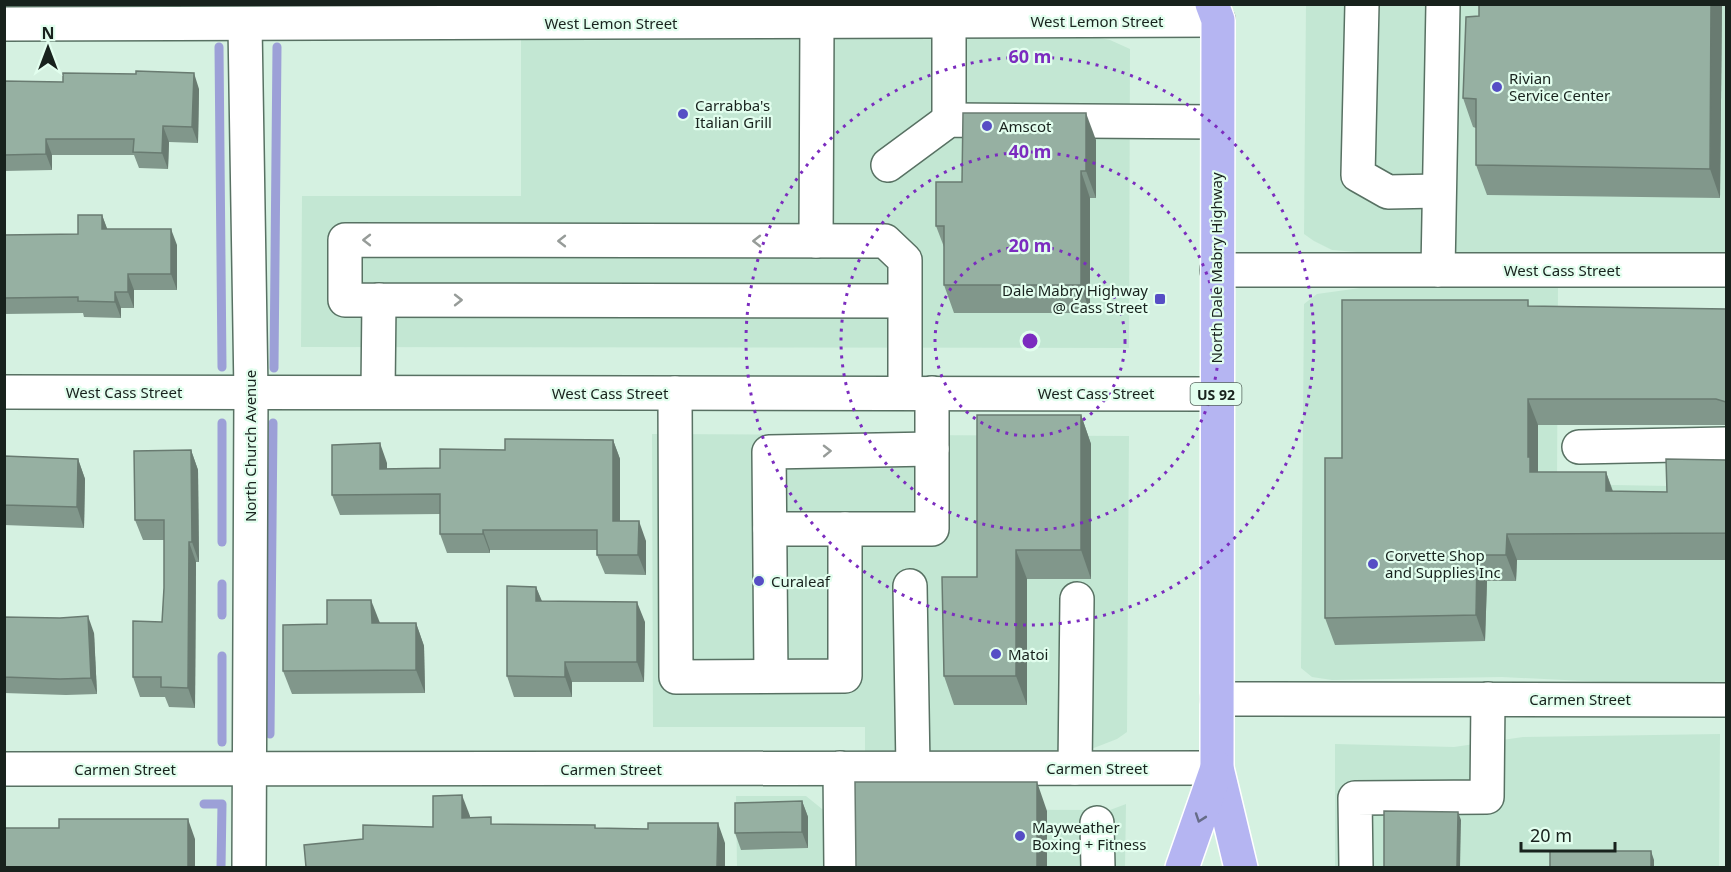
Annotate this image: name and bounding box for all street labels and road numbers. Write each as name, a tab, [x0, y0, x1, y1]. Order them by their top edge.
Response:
street label: West Lemon Street	[1030, 11, 1164, 31]
street label: West Lemon Street	[544, 13, 678, 33]
street label: North Dale Mabry Highway	[1206, 172, 1226, 364]
street label: West Cass Street	[1504, 260, 1621, 280]
street label: North Church Avenue	[240, 370, 260, 522]
street label: West Cass Street	[66, 382, 183, 402]
street label: West Cass Street	[552, 383, 669, 403]
street label: West Cass Street	[1038, 383, 1155, 403]
road number: US 92	[1190, 383, 1242, 405]
street label: Carmen Street	[1529, 689, 1631, 709]
street label: Carmen Street	[1046, 758, 1148, 778]
street label: Carmen Street	[74, 759, 176, 779]
street label: Carmen Street	[560, 759, 662, 779]

